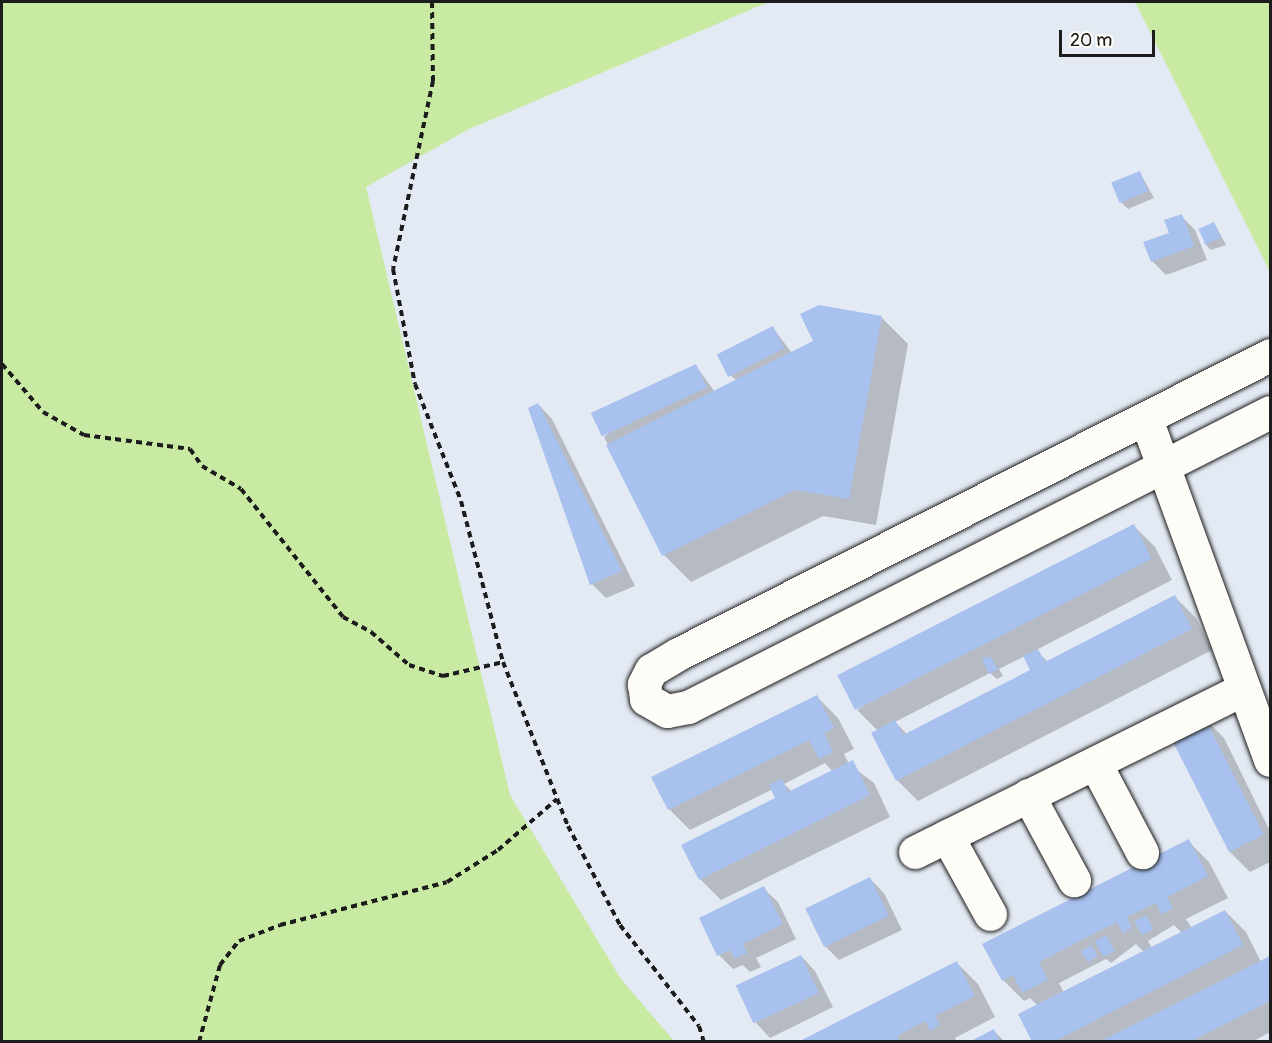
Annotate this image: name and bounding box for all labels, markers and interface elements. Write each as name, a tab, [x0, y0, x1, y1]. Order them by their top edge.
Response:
scale bar	[1062, 18, 1158, 56]
text: 20 m	[1070, 29, 1112, 52]

